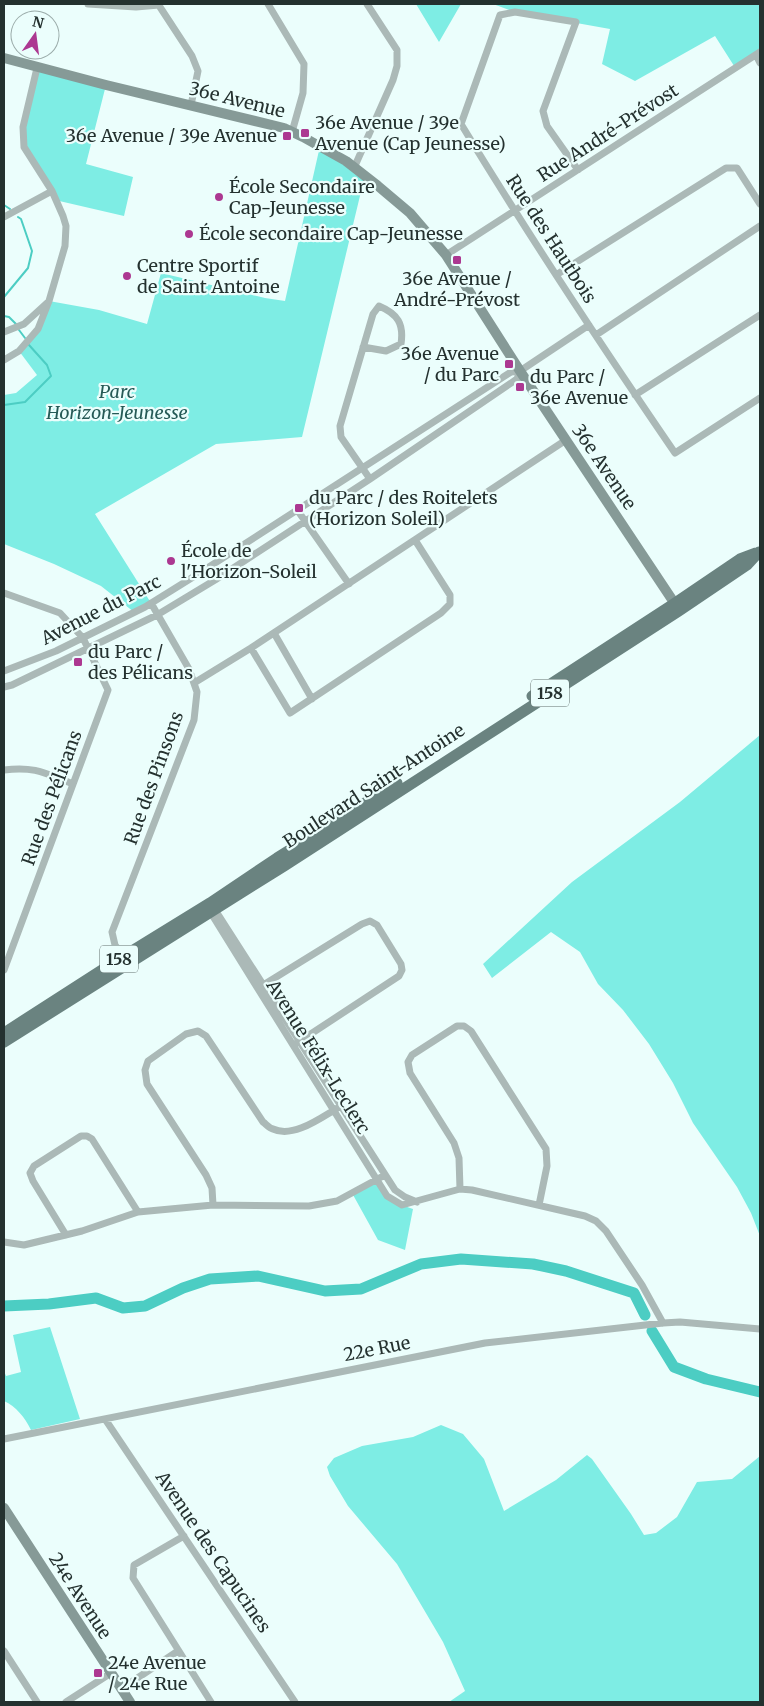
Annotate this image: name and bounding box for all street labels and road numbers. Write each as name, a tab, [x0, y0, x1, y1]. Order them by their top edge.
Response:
street label: 36e Avenue	[187, 76, 288, 123]
street label: Rue André-Prévost	[533, 78, 682, 187]
street label: Rue des Hautbois	[501, 170, 602, 308]
street label: 36e Avenue	[567, 420, 641, 514]
street label: Avenue du Parc	[36, 569, 165, 650]
road number: 158	[531, 680, 569, 706]
street label: Rue des Pinsons	[119, 708, 188, 848]
street label: Boulevard Saint-Antoine	[279, 718, 469, 853]
street label: Rue des Pélicans	[16, 727, 87, 869]
road number: 158	[100, 946, 138, 972]
street label: Avenue Félix-Leclerc	[261, 974, 375, 1138]
street label: 22e Rue	[342, 1331, 412, 1366]
street label: Avenue des Capucines	[150, 1466, 276, 1637]
street label: 24e Avenue	[44, 1548, 117, 1643]

